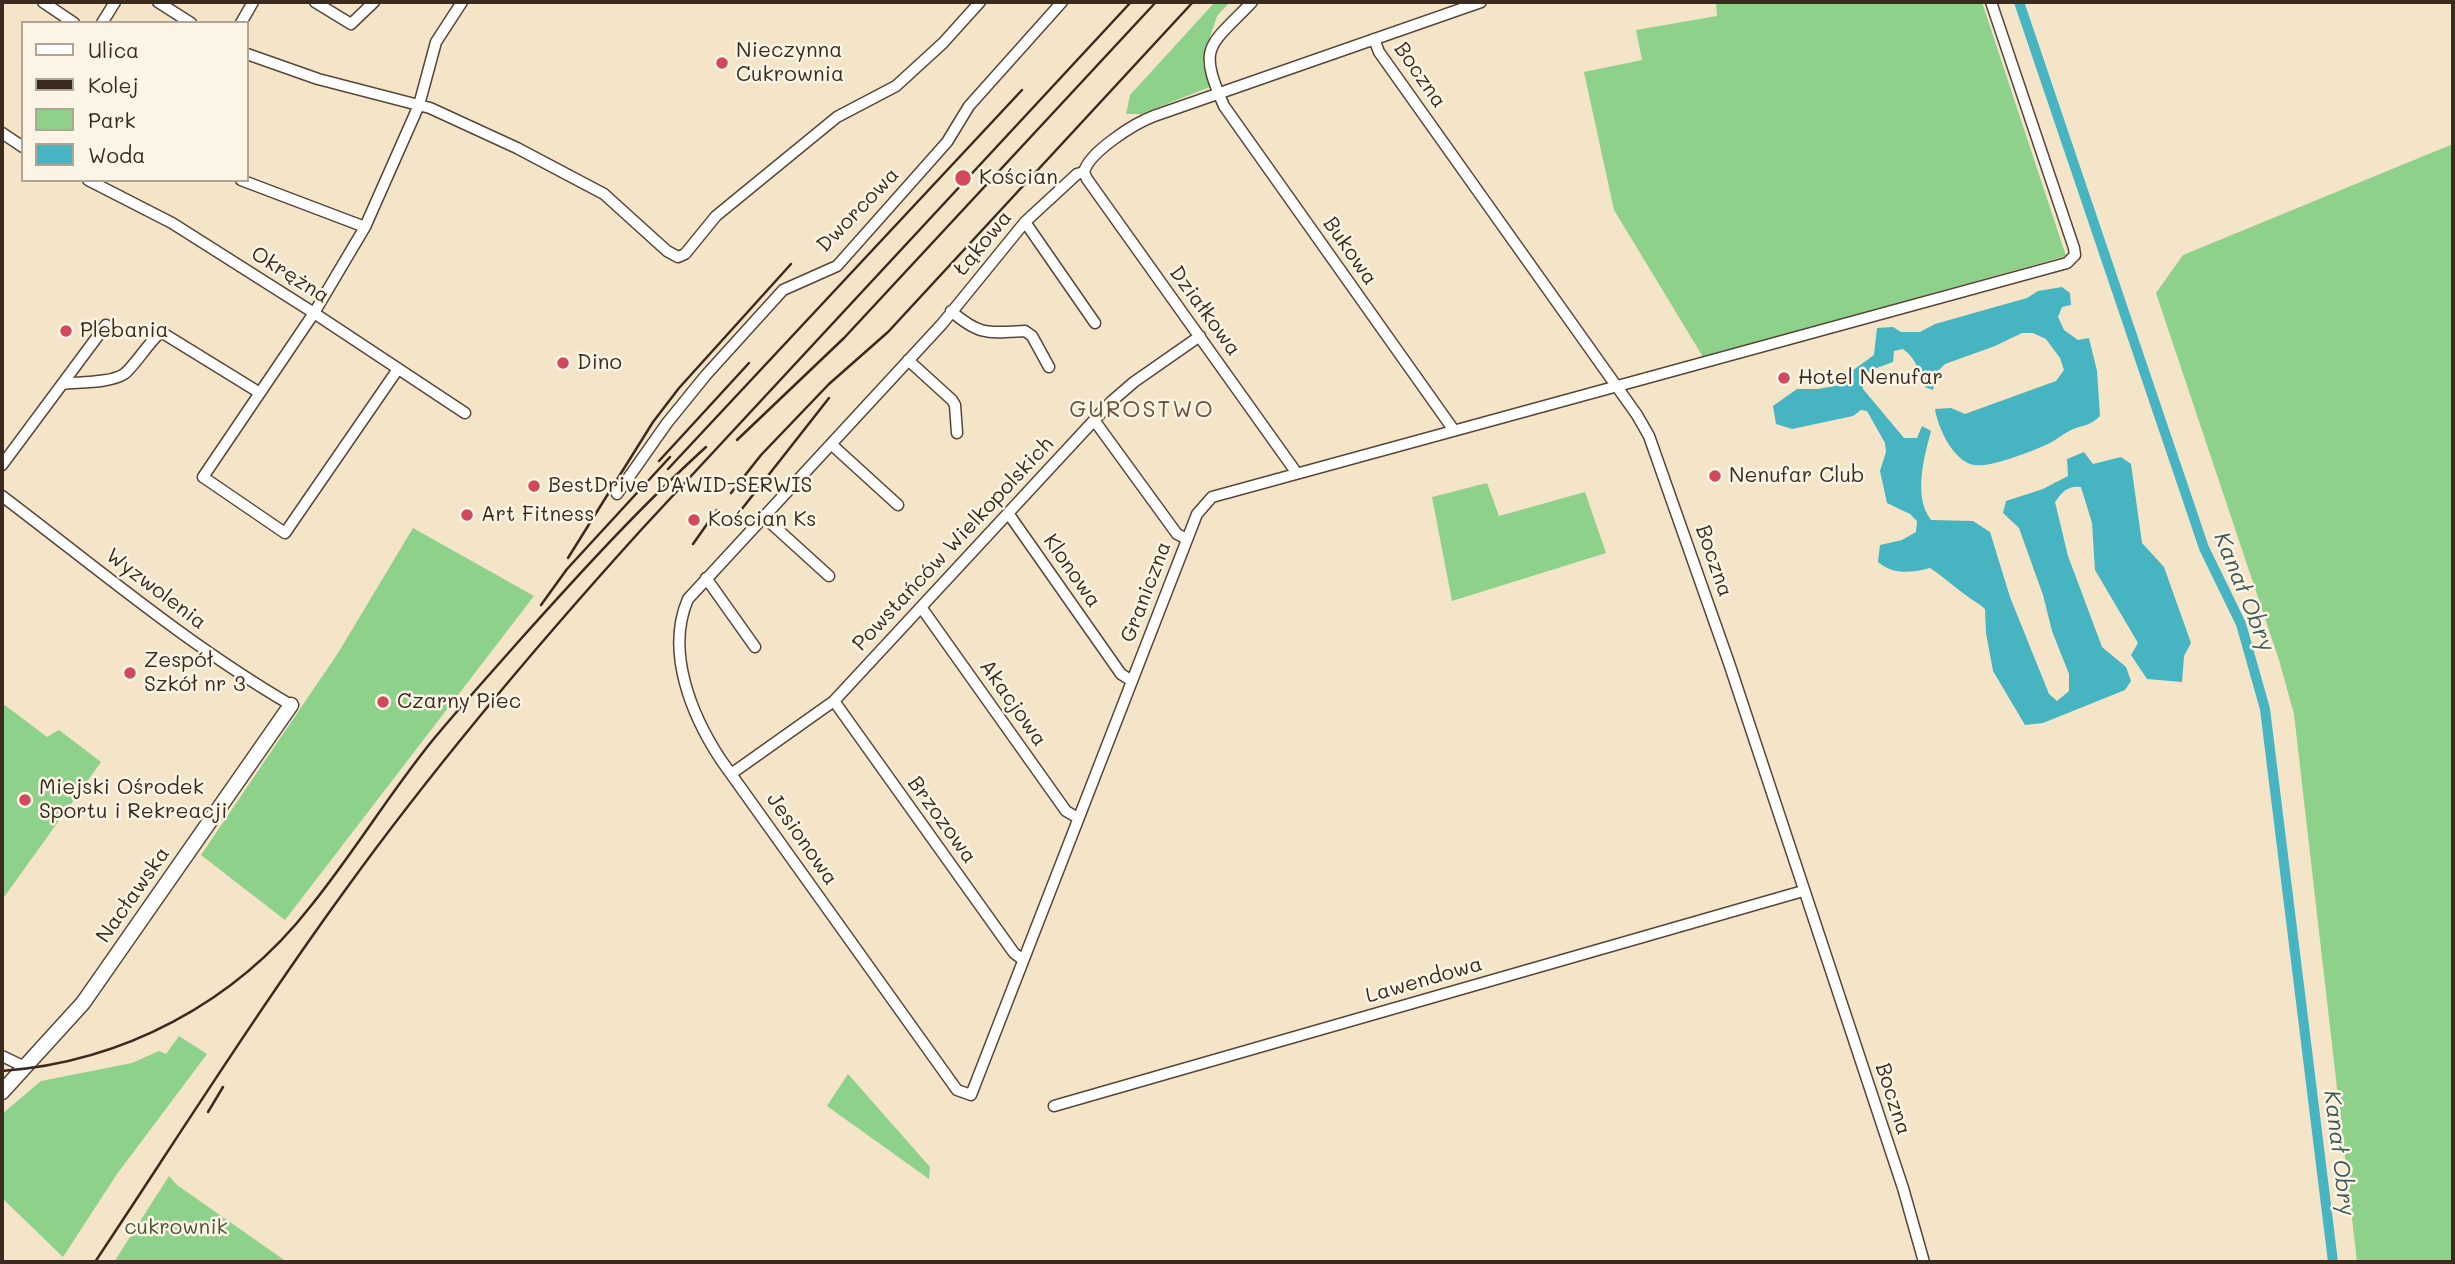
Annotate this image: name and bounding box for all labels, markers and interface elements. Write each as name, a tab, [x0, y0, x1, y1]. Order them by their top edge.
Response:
legend	[21, 21, 248, 182]
text: Ulica	[88, 36, 139, 63]
street label: Boczna	[1388, 37, 1452, 113]
place label: Nieczynna Cukrownia	[736, 38, 844, 88]
marker: Nieczynna Cukrownia	[714, 55, 730, 71]
text: Kolej	[88, 71, 139, 98]
text: Park	[88, 106, 136, 133]
text: Woda	[88, 141, 145, 168]
street label: Dworcowa	[811, 162, 905, 258]
place label: Kościan	[979, 165, 1058, 191]
marker: Kościan	[953, 168, 973, 188]
street label: Łąkowa	[949, 205, 1017, 281]
street label: Bukowa	[1317, 212, 1383, 290]
street label: Okrężna	[246, 241, 334, 309]
street label: Działkowa	[1164, 261, 1246, 361]
place label: Plebania	[80, 318, 169, 344]
marker: Plebania	[58, 323, 74, 339]
place label: Dino	[577, 350, 622, 376]
marker: Dino	[555, 355, 571, 371]
place label: Hotel Nenufar	[1798, 365, 1943, 391]
marker: Hotel Nenufar	[1776, 370, 1792, 386]
district label: GUROSTWO	[1070, 396, 1214, 424]
street label: Powstańców Wielkopolskich	[847, 432, 1059, 656]
place label: Nenufar Club	[1729, 463, 1864, 489]
marker: Nenufar Club	[1707, 468, 1723, 484]
place label: BestDrive DAWID-SERWIS	[548, 473, 812, 499]
marker: BestDrive DAWID-SERWIS	[526, 478, 542, 494]
place label: Art Fitness	[481, 502, 594, 528]
marker: Art Fitness	[459, 507, 475, 523]
place label: Kościan Ks	[708, 507, 817, 533]
marker: Kościan Ks	[686, 512, 702, 528]
street label: Boczna	[1690, 522, 1738, 600]
water label: Kanał Obry	[2208, 528, 2280, 656]
street label: Klonowa	[1038, 529, 1106, 613]
street label: Graniczna	[1115, 538, 1177, 646]
street label: Wyzwolenia	[101, 543, 211, 635]
place label: Zespół Szkół nr 3	[144, 648, 246, 698]
street label: Akacjowa	[974, 655, 1052, 751]
marker: Zespół Szkół nr 3	[122, 665, 138, 681]
place label: Czarny Piec	[397, 689, 521, 715]
marker: Czarny Piec	[375, 694, 391, 710]
street label: Brzozowa	[902, 772, 982, 868]
place label: Miejski Ośrodek Sportu i Rekreacji	[39, 775, 227, 825]
street label: Jesionowa	[761, 788, 843, 890]
marker: Miejski Ośrodek Sportu i Rekreacji	[17, 792, 33, 808]
street label: Nacławska	[91, 842, 175, 948]
street label: Lawendowa	[1363, 951, 1485, 1009]
street label: Boczna	[1870, 1060, 1916, 1138]
water label: Kanał Obry	[2318, 1089, 2360, 1217]
park label: cukrownik	[124, 1215, 228, 1241]

